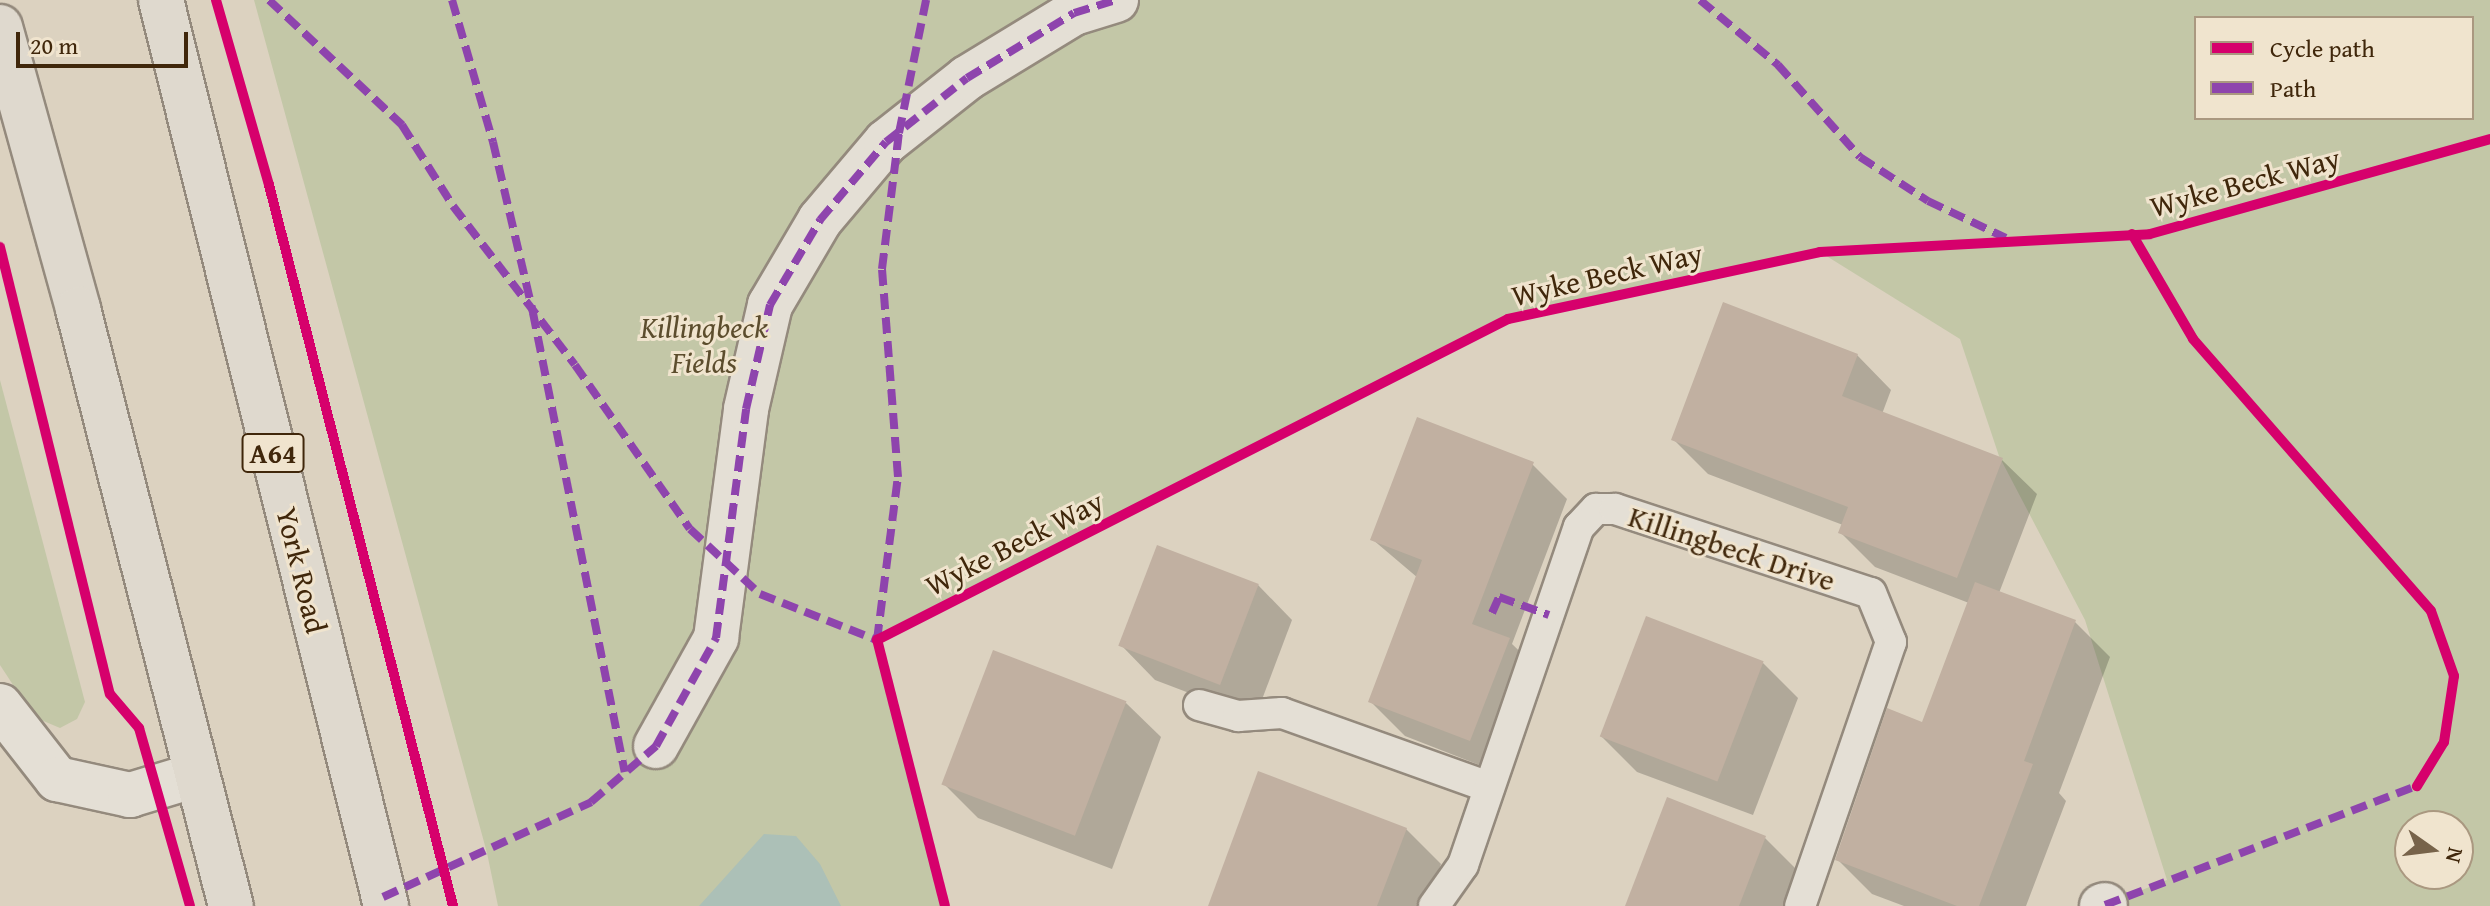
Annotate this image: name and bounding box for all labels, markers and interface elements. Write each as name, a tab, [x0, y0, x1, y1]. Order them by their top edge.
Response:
scale bar	[20, 16, 192, 66]
legend	[2194, 16, 2474, 120]
text: 20 m	[30, 28, 78, 63]
text: Cycle path	[2270, 31, 2375, 66]
text: Path	[2270, 71, 2316, 106]
street label: Wyke Beck Way	[2146, 139, 2344, 225]
street label: Wyke Beck Way	[1508, 235, 1706, 313]
park label: Killingbeck Fields	[640, 309, 768, 380]
road number: A64	[241, 429, 305, 477]
street label: Wyke Beck Way	[919, 483, 1109, 603]
street label: Killingbeck Drive	[1624, 498, 1840, 598]
street label: York Road	[269, 503, 335, 637]
north arrow	[2394, 810, 2474, 890]
text: N	[2438, 844, 2473, 866]

